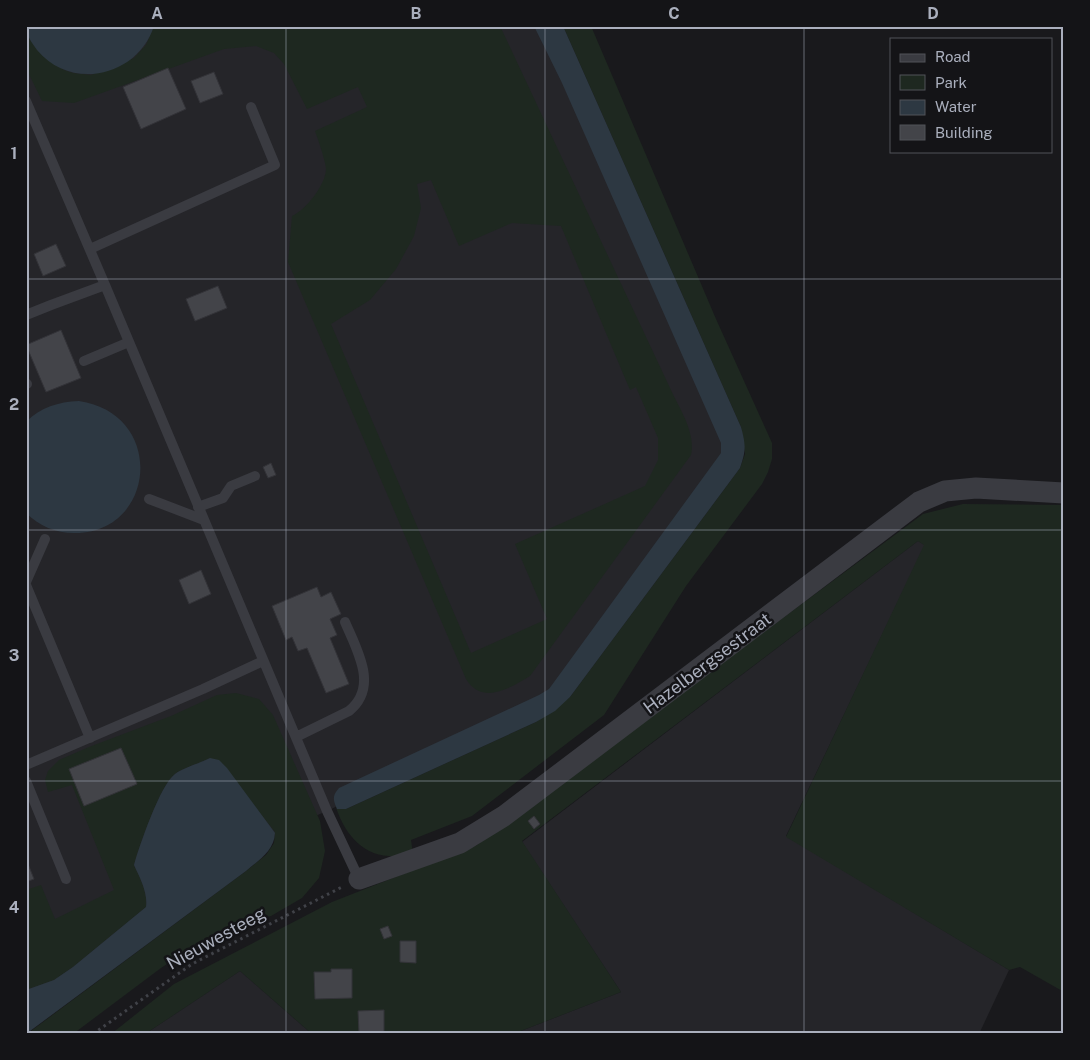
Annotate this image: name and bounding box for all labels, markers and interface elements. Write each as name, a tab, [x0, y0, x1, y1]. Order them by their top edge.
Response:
text: A	[151, 4, 163, 23]
text: B	[411, 4, 422, 23]
text: C	[668, 4, 680, 23]
text: D	[927, 4, 939, 23]
legend	[890, 38, 1052, 152]
text: Road	[935, 48, 971, 65]
text: Park	[935, 74, 967, 91]
text: Water	[935, 98, 977, 115]
text: Building	[935, 124, 993, 141]
text: 1	[11, 144, 17, 163]
text: 2	[9, 395, 19, 414]
street label: Hazelbergsestraat	[639, 608, 775, 718]
text: 3	[9, 646, 19, 665]
text: 4	[9, 898, 20, 917]
street label: Nieuwesteeg	[163, 902, 269, 974]

